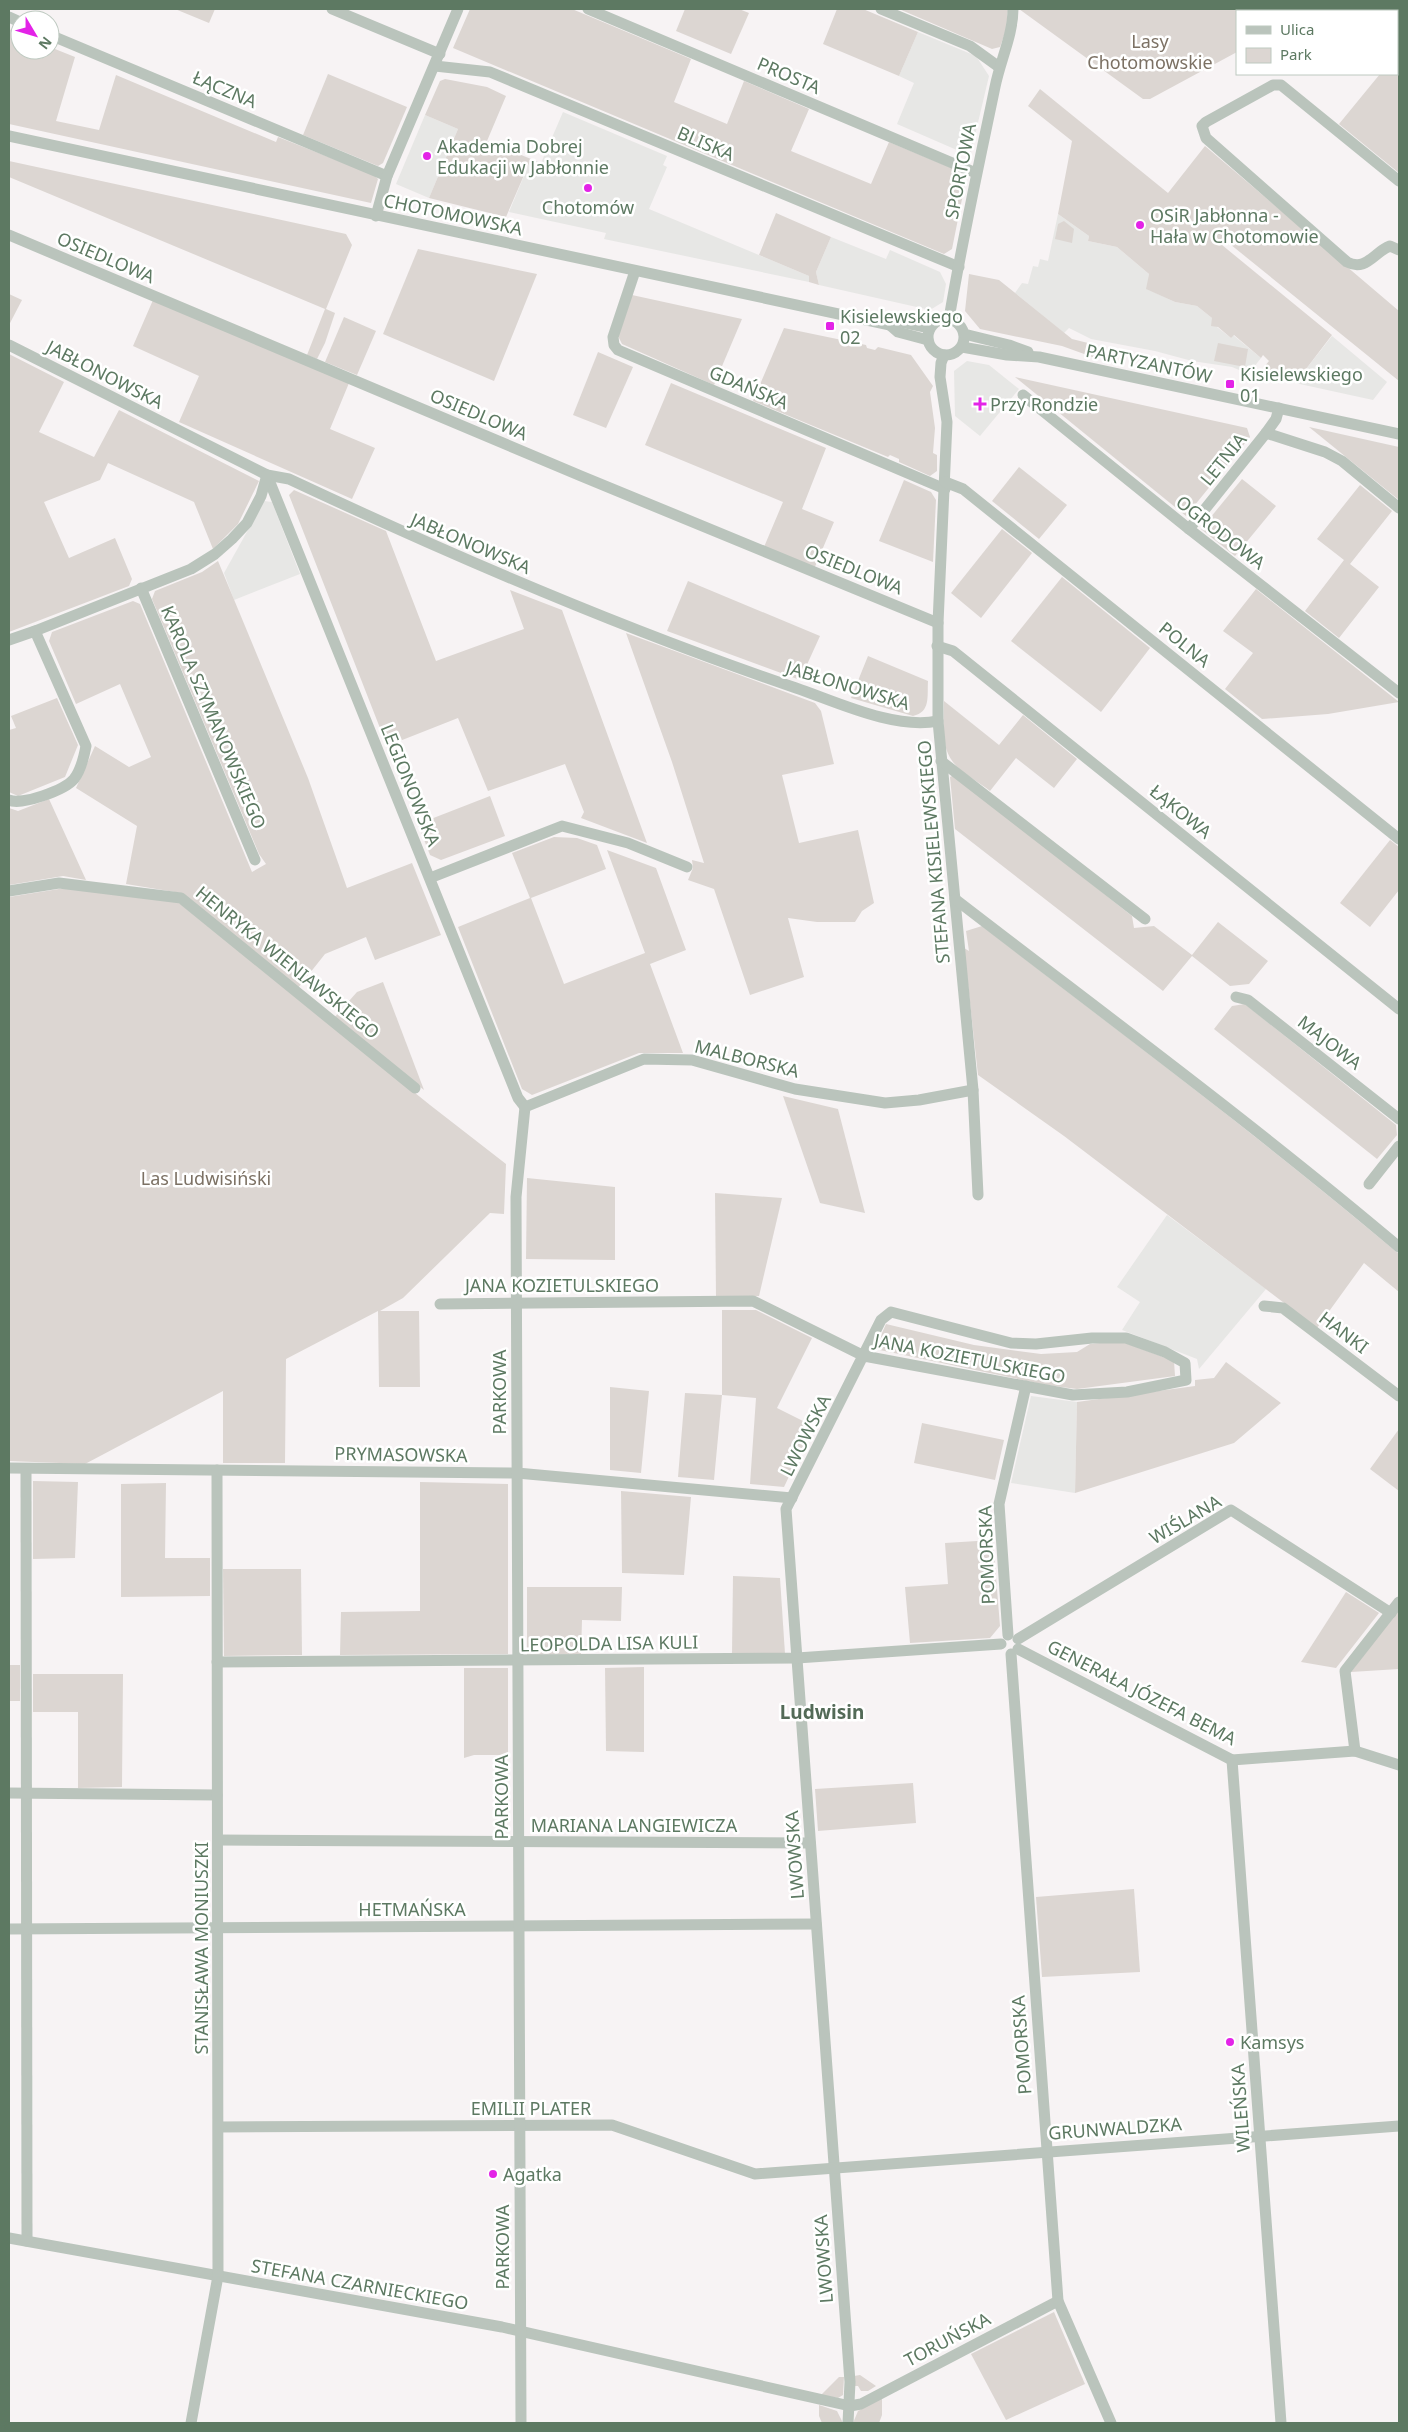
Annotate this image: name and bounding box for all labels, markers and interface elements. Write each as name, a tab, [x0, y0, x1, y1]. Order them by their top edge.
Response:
north arrow	[10, 10, 60, 60]
legend	[1236, 10, 1398, 75]
text: Ulica	[1280, 19, 1314, 39]
park label: Lasy Chotomowskie	[1087, 29, 1213, 74]
text: N	[35, 33, 57, 54]
text: Park	[1280, 44, 1312, 64]
street label: PROSTA	[754, 51, 825, 99]
street label: ŁĄCZNA	[189, 65, 261, 113]
street label: BLISKA	[674, 120, 739, 166]
street label: SPORTOWA	[939, 121, 981, 221]
place label: Akademia Dobrej Edukacji w Jabłonnie	[437, 134, 609, 179]
marker: Akademia Dobrej Edukacji w Jabłonnie	[421, 150, 433, 162]
marker: Chotomów	[582, 182, 594, 194]
street label: CHOTOMOWSKA	[381, 188, 525, 241]
place label: Chotomów	[542, 195, 634, 219]
place label: OSiR Jabłonna - Hała w Chotomowie	[1150, 203, 1319, 248]
marker: OSiR Jabłonna - Hała w Chotomowie	[1134, 219, 1146, 231]
street label: OSIEDLOWA	[54, 226, 159, 288]
place label: Kisielewskiego 02	[840, 304, 963, 349]
marker: Kisielewskiego 02	[824, 320, 836, 332]
street label: JABŁONOWSKA	[41, 333, 168, 414]
street label: PARTYZANTÓW	[1084, 338, 1215, 388]
street label: GDAŃSKA	[706, 360, 793, 415]
place label: Kisielewskiego 01	[1240, 362, 1363, 407]
marker: Kisielewskiego 01	[1224, 378, 1236, 390]
street label: OSIEDLOWA	[427, 383, 532, 445]
place label: Przy Rondzie	[990, 392, 1098, 416]
marker: Przy Rondzie	[974, 398, 986, 410]
street label: LETNIA	[1195, 427, 1252, 490]
street label: OGRODOWA	[1171, 490, 1271, 575]
street label: JABŁONOWSKA	[406, 506, 535, 579]
street label: OSIEDLOWA	[801, 538, 907, 600]
street label: KAROLA SZYMANOWSKIEGO	[156, 602, 272, 832]
street label: POLNA	[1154, 616, 1216, 672]
street label: JABŁONOWSKA	[781, 654, 913, 715]
street label: LEGIONOWSKA	[376, 720, 447, 850]
street label: STEFANA KISIELEWSKIEGO	[911, 739, 955, 965]
street label: ŁĄKOWA	[1145, 779, 1217, 844]
street label: HENRYKA WIENIAWSKIEGO	[191, 880, 385, 1044]
street label: MAJOWA	[1293, 1009, 1367, 1075]
street label: MALBORSKA	[692, 1033, 802, 1083]
park label: Las Ludwisiński	[141, 1166, 271, 1190]
street label: JANA KOZIETULSKIEGO	[463, 1273, 659, 1297]
street label: HANKI	[1315, 1306, 1373, 1358]
street label: JANA KOZIETULSKIEGO	[870, 1327, 1068, 1388]
street label: PARKOWA	[487, 1349, 511, 1434]
street label: LWOWSKA	[774, 1390, 836, 1480]
street label: PRYMASOWSKA	[334, 1441, 468, 1467]
street label: WIŚLANA	[1145, 1489, 1226, 1549]
street label: POMORSKA	[972, 1505, 1000, 1605]
street label: LEOPOLDA LISA KULI	[520, 1629, 698, 1657]
street label: GENERAŁA JÓZEFA BEMA	[1043, 1634, 1241, 1750]
district label: Ludwisin	[780, 1699, 864, 1725]
street label: PARKOWA	[489, 1754, 513, 1839]
street label: LWOWSKA	[779, 1809, 809, 1900]
street label: MARIANA LANGIEWICZA	[531, 1813, 738, 1837]
street label: STANISŁAWA MONIUSZKI	[189, 1842, 213, 2054]
street label: HETMAŃSKA	[358, 1897, 466, 1921]
street label: POMORSKA	[1006, 1994, 1036, 2095]
place label: Kamsys	[1240, 2030, 1305, 2054]
marker: Kamsys	[1224, 2036, 1236, 2048]
street label: WILEŃSKA	[1225, 2063, 1255, 2153]
street label: EMILII PLATER	[471, 2096, 591, 2120]
street label: GRUNWALDZKA	[1047, 2111, 1183, 2145]
place label: Agatka	[503, 2162, 562, 2186]
marker: Agatka	[487, 2168, 499, 2180]
street label: PARKOWA	[490, 2204, 514, 2289]
street label: LWOWSKA	[808, 2213, 838, 2304]
street label: STEFANA CZARNIECKIEGO	[249, 2253, 471, 2315]
street label: TORUŃSKA	[900, 2306, 995, 2372]

